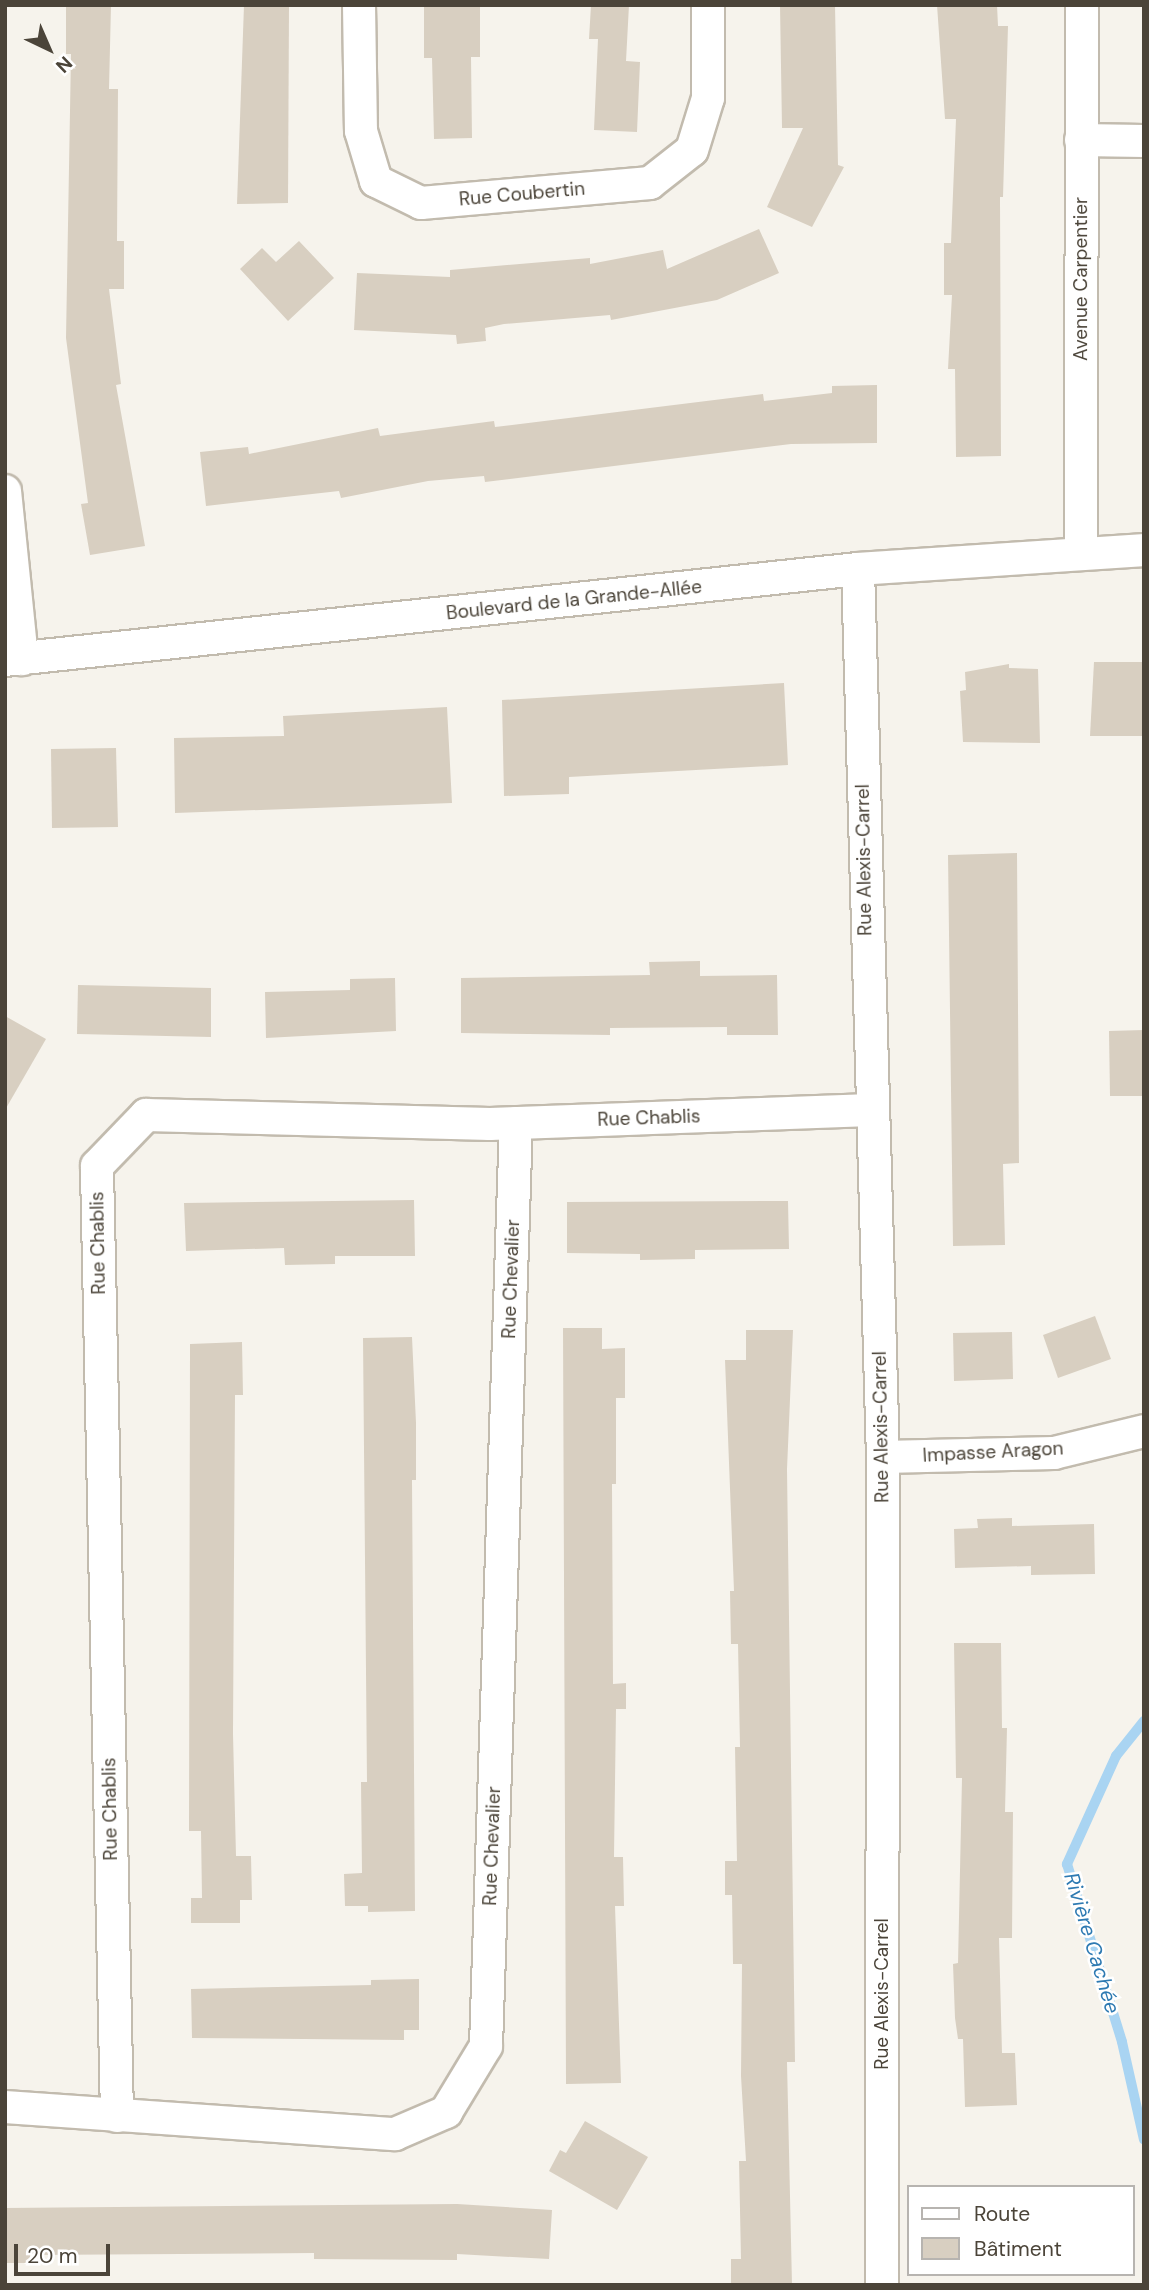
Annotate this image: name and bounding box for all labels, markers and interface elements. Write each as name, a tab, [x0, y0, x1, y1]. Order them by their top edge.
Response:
north arrow	[14, 14, 84, 84]
text: N	[50, 51, 78, 78]
street label: Rue Coubertin	[458, 177, 586, 211]
street label: Avenue Carpentier	[1070, 197, 1092, 361]
street label: Boulevard de la Grande-Allée	[445, 575, 703, 625]
street label: Rue Alexis-Carrel	[851, 784, 877, 936]
street label: Rue Chablis	[597, 1105, 701, 1131]
street label: Rue Chablis	[86, 1191, 110, 1295]
street label: Rue Chevalier	[498, 1219, 524, 1339]
street label: Rue Alexis-Carrel	[868, 1351, 894, 1503]
street label: Impasse Aragon	[922, 1437, 1064, 1467]
street label: Rue Chablis	[98, 1757, 122, 1861]
street label: Rue Chevalier	[479, 1786, 505, 1906]
water label: Rivière Cachée	[1059, 1869, 1125, 2017]
street label: Rue Alexis-Carrel	[871, 1918, 893, 2070]
legend	[908, 2185, 1135, 2276]
text: Route	[974, 2200, 1030, 2228]
scale bar	[18, 2230, 114, 2274]
text: Bâtiment	[974, 2235, 1062, 2263]
text: 20 m	[27, 2242, 78, 2270]

